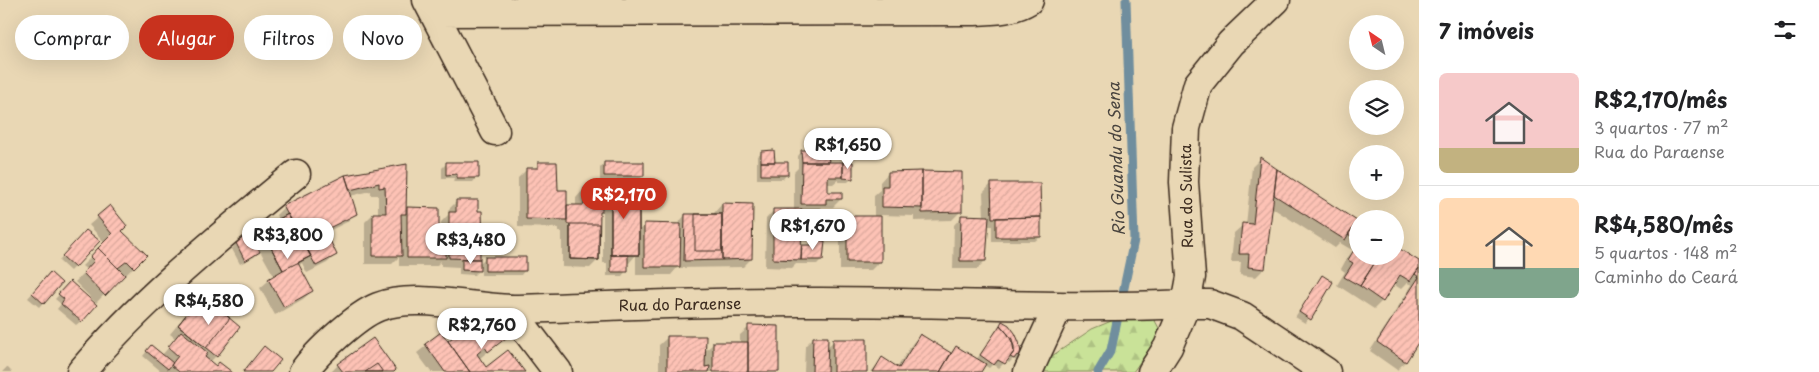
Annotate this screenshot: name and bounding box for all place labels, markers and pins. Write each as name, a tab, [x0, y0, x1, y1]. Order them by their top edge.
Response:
pin: R$1,650	[802, 128, 894, 170]
pin: R$2,170	[578, 178, 670, 220]
pin: R$1,670	[767, 208, 859, 251]
pin: R$3,800	[242, 218, 334, 260]
pin: R$3,480	[425, 222, 517, 265]
pin: R$4,580	[163, 284, 255, 326]
pin: R$2,760	[436, 308, 528, 350]

